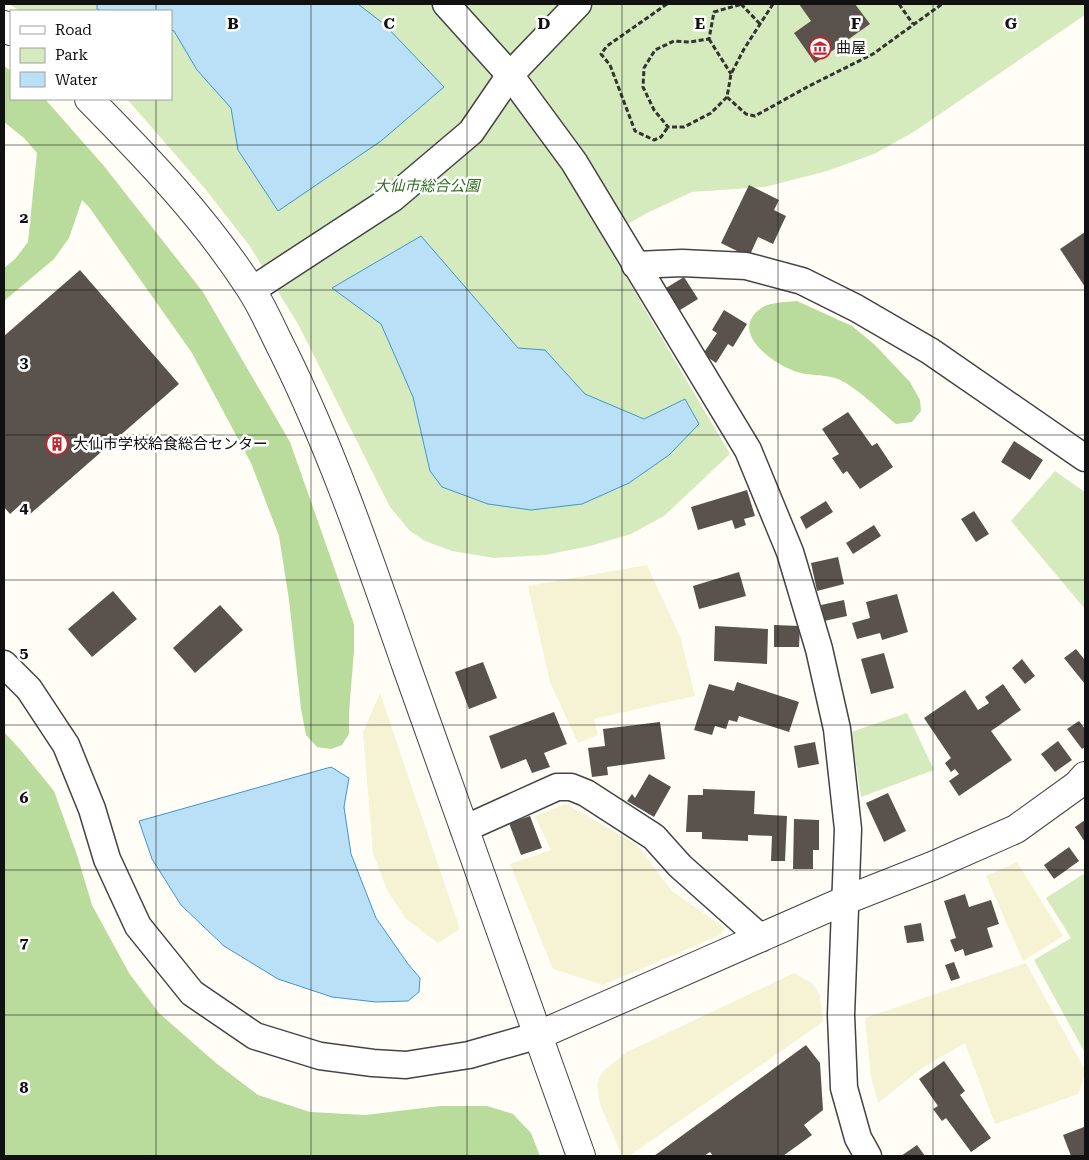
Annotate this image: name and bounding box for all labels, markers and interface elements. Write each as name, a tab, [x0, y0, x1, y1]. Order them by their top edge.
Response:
legend	[10, 10, 172, 100]
text: B	[227, 14, 239, 33]
text: C	[383, 14, 395, 33]
text: D	[538, 14, 551, 33]
text: E	[695, 14, 705, 33]
text: F	[851, 14, 861, 33]
text: G	[1005, 14, 1018, 33]
text: Road	[55, 21, 92, 39]
museum icon: 曲屋	[808, 36, 832, 60]
place label: 曲屋	[836, 39, 866, 57]
text: Park	[55, 46, 89, 64]
text: Water	[55, 71, 97, 89]
park label: 大仙市総合公園	[374, 177, 481, 195]
text: 2	[20, 208, 29, 227]
text: 3	[20, 353, 29, 372]
building icon: 大仙市学校給食総合センター	[45, 432, 69, 456]
place label: 大仙市学校給食総合センター	[73, 435, 268, 453]
text: 4	[20, 498, 29, 517]
text: 5	[20, 643, 29, 662]
text: 6	[20, 788, 29, 807]
text: 7	[20, 933, 29, 952]
text: 8	[20, 1078, 29, 1097]

